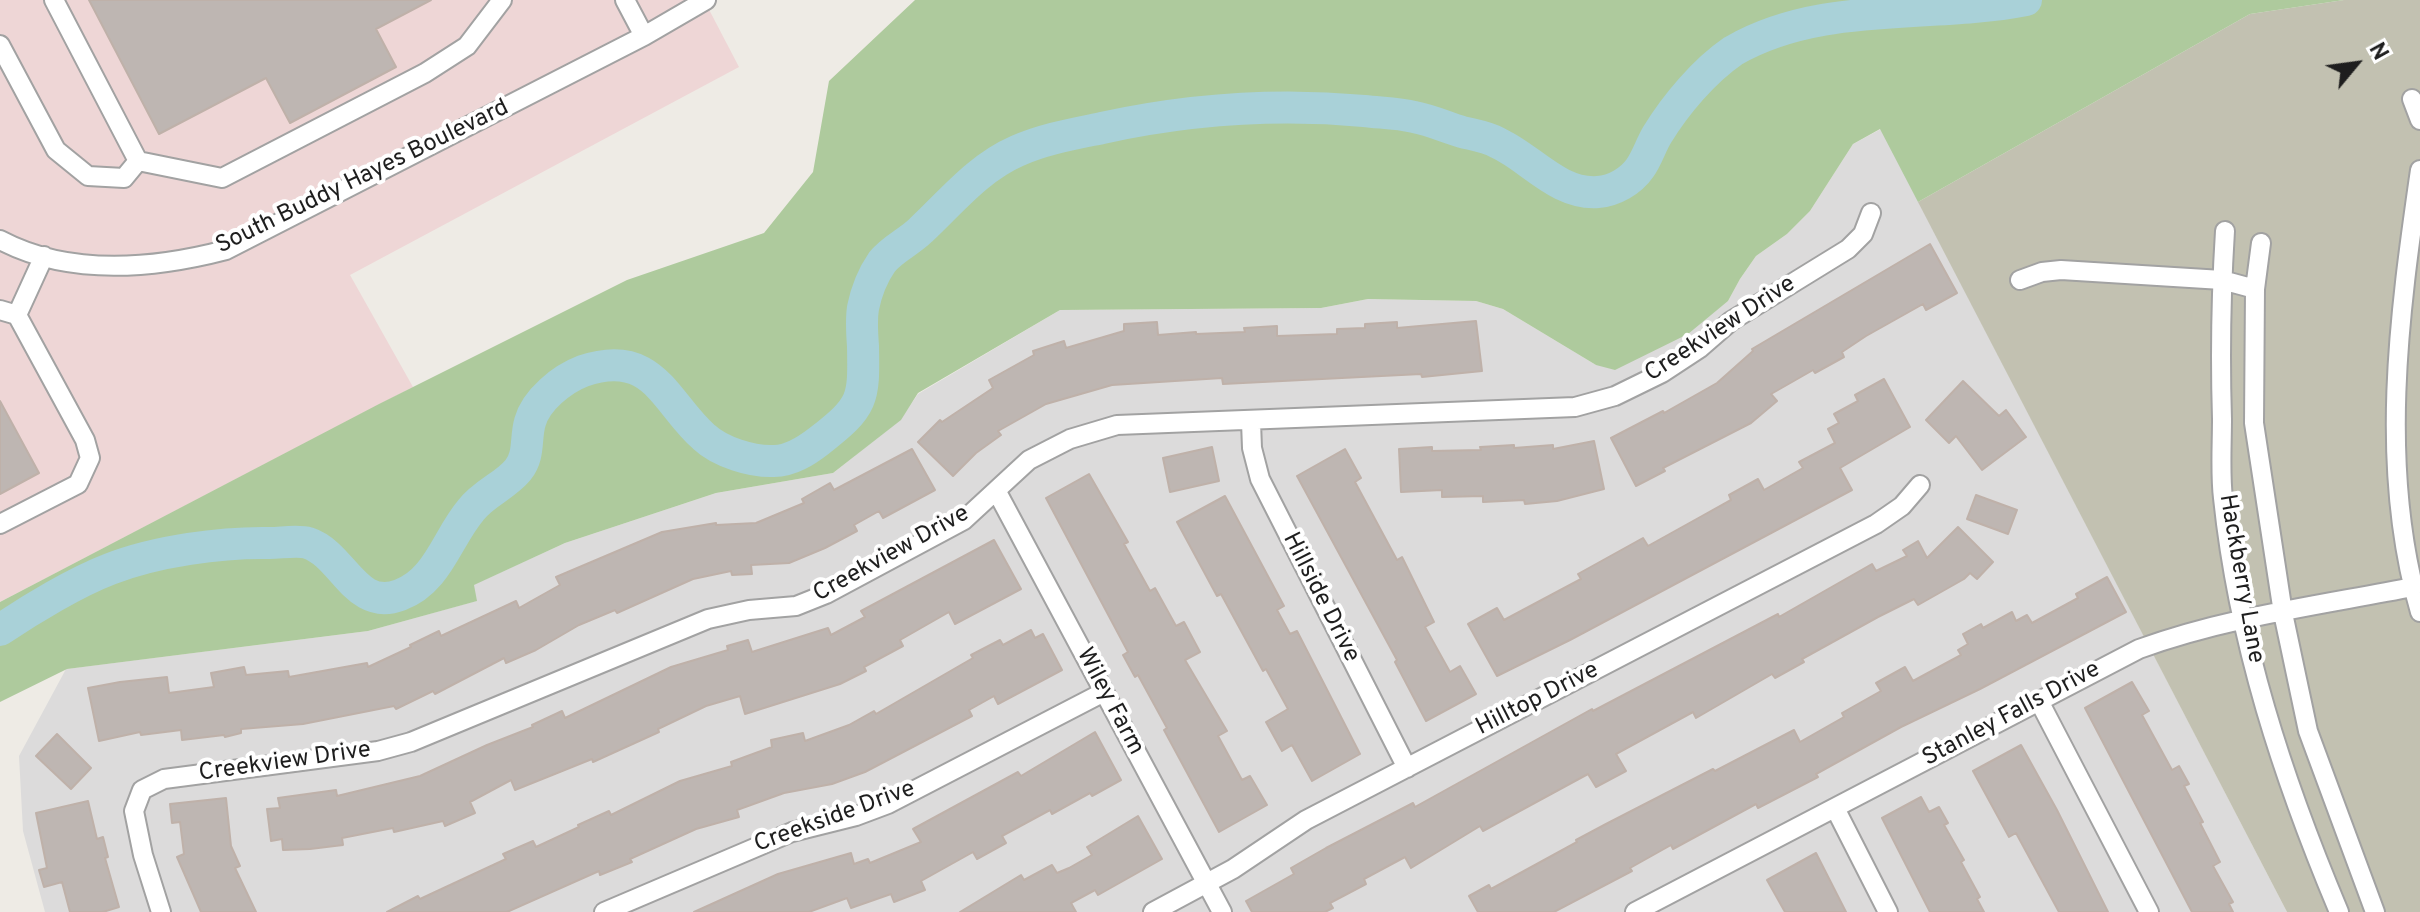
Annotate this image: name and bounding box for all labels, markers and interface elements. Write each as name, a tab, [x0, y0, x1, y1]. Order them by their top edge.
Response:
north arrow	[2316, 24, 2396, 104]
text: N	[2362, 39, 2393, 66]
street label: South Buddy Hayes Boulevard	[212, 94, 514, 262]
street label: Creekview Drive	[1640, 271, 1802, 389]
street label: Hackberry Lane	[2211, 492, 2269, 666]
street label: Creekview Drive	[809, 500, 975, 610]
street label: Hillside Drive	[1275, 528, 1365, 668]
street label: Wiley Farm	[1069, 643, 1149, 761]
street label: Stanley Falls Drive	[1918, 656, 2106, 774]
street label: Hilltop Drive	[1472, 657, 1604, 743]
street label: Creekview Drive	[197, 737, 373, 789]
street label: Creekside Drive	[751, 776, 919, 860]

